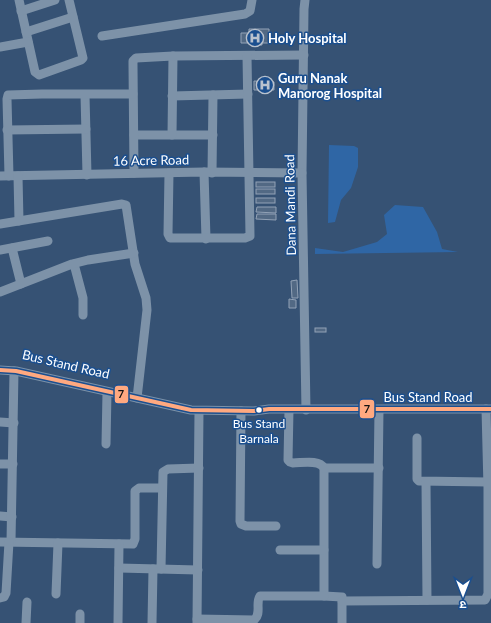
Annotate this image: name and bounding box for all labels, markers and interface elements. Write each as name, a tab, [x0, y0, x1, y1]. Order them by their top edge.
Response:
hospital icon: Holy Hospital	[245, 28, 265, 48]
place label: Holy Hospital	[268, 30, 347, 46]
place label: Guru Nanak Manorog Hospital	[278, 70, 382, 101]
hospital icon: Guru Nanak Manorog Hospital	[255, 75, 275, 95]
street label: 16 Acre Road	[113, 151, 189, 169]
street label: Dana Mandi Road	[281, 154, 299, 256]
street label: Bus Stand Road	[21, 346, 111, 382]
line badge: 7	[114, 385, 129, 404]
text: 7	[118, 387, 124, 400]
street label: Bus Stand Road	[383, 389, 473, 405]
line badge: 7	[359, 399, 375, 419]
text: 7	[364, 402, 370, 415]
marker: Bus Stand Barnala	[254, 405, 264, 415]
place label: Bus Stand Barnala	[233, 416, 285, 446]
north arrow	[443, 575, 483, 615]
text: उ	[459, 599, 466, 612]

